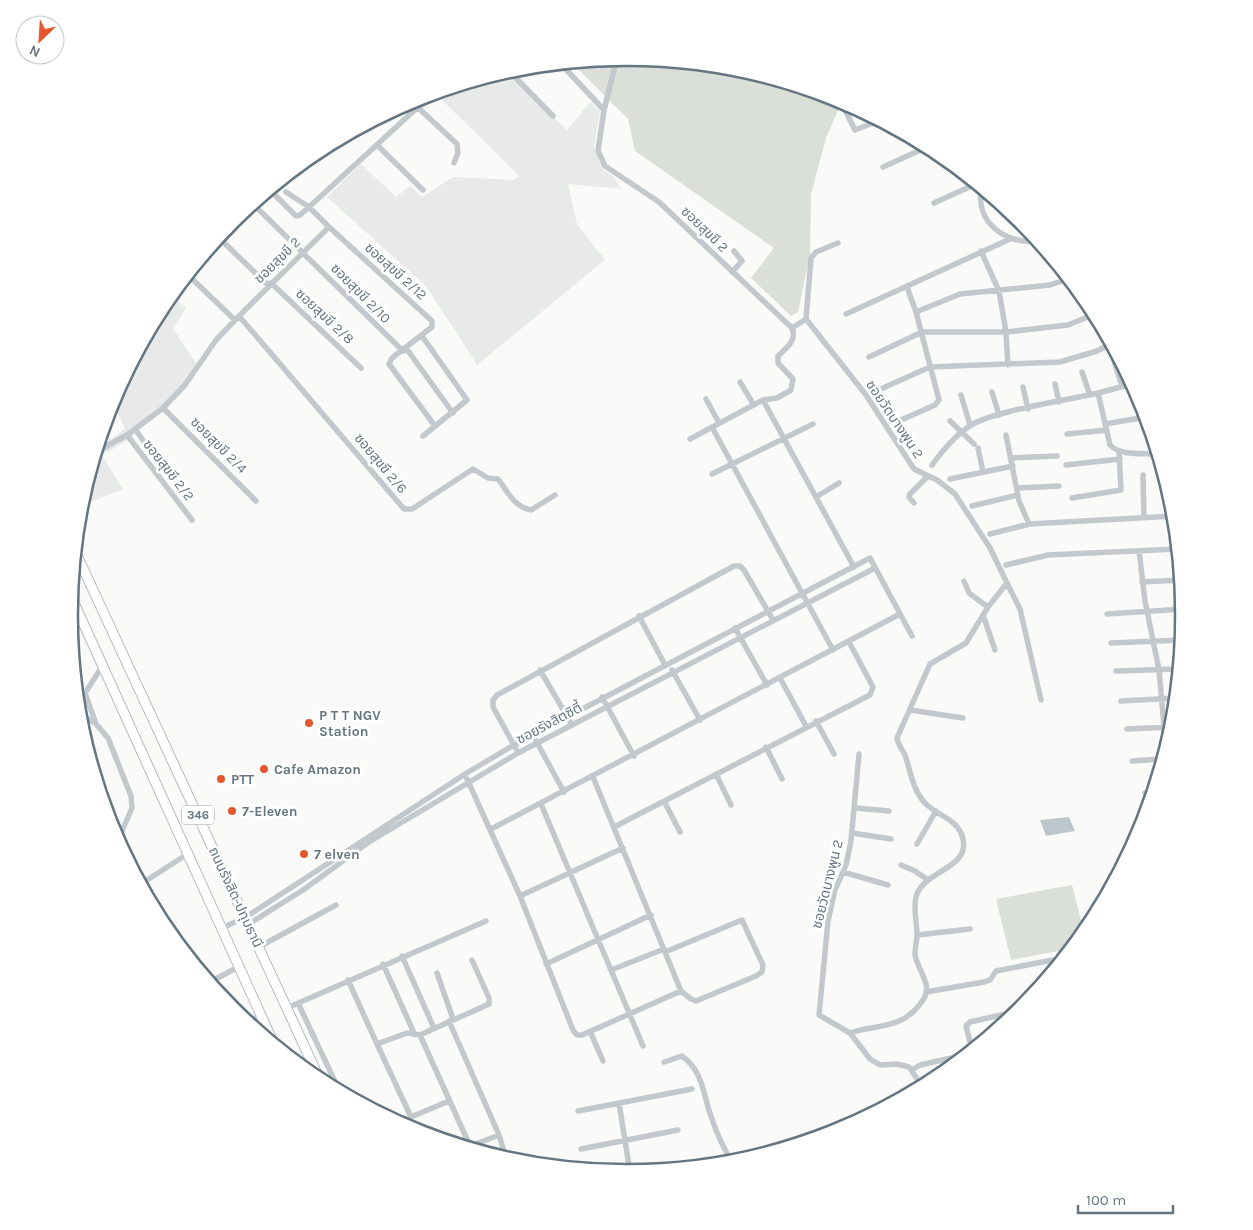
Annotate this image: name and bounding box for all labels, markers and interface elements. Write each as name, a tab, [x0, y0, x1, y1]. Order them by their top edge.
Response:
north arrow	[15, 15, 65, 65]
text: N	[27, 42, 43, 61]
street label: ซอยสุขขี 2	[678, 203, 732, 256]
street label: ซอยสุขขี 2	[251, 234, 304, 287]
street label: ซอยสุขขี 2/12	[361, 239, 430, 304]
street label: ซอยสุขขี 2/10	[327, 260, 394, 327]
street label: ซอยสุขขี 2/8	[292, 285, 357, 348]
street label: ซอยวัดบางพูน 2	[862, 377, 927, 462]
street label: ซอยสุขขี 2/4	[187, 414, 251, 477]
street label: ซอยสุขขี 2/6	[351, 430, 411, 497]
street label: ซอยสุขขี 2/2	[139, 436, 198, 504]
street label: ซอยรังสิตซิตี้	[512, 697, 585, 748]
place label: P T T NGV Station	[319, 707, 381, 740]
marker: P T T NGV Station	[303, 717, 315, 729]
place label: Cafe Amazon	[274, 761, 361, 778]
marker: Cafe Amazon	[258, 763, 270, 775]
place label: PTT	[231, 771, 255, 788]
marker: PTT	[215, 773, 227, 785]
place label: 7-Eleven	[242, 803, 298, 820]
marker: 7-Eleven	[226, 805, 238, 817]
road number: 346	[182, 806, 214, 824]
street label: ซอยวัดบางพูน 2	[808, 838, 847, 930]
street label: ถนนรังสิต-ปทุมธานี	[205, 844, 266, 950]
place label: 7 elven	[314, 846, 360, 863]
marker: 7 elven	[298, 848, 310, 860]
scale bar	[1078, 1182, 1173, 1214]
text: 100 m	[1086, 1191, 1126, 1209]

